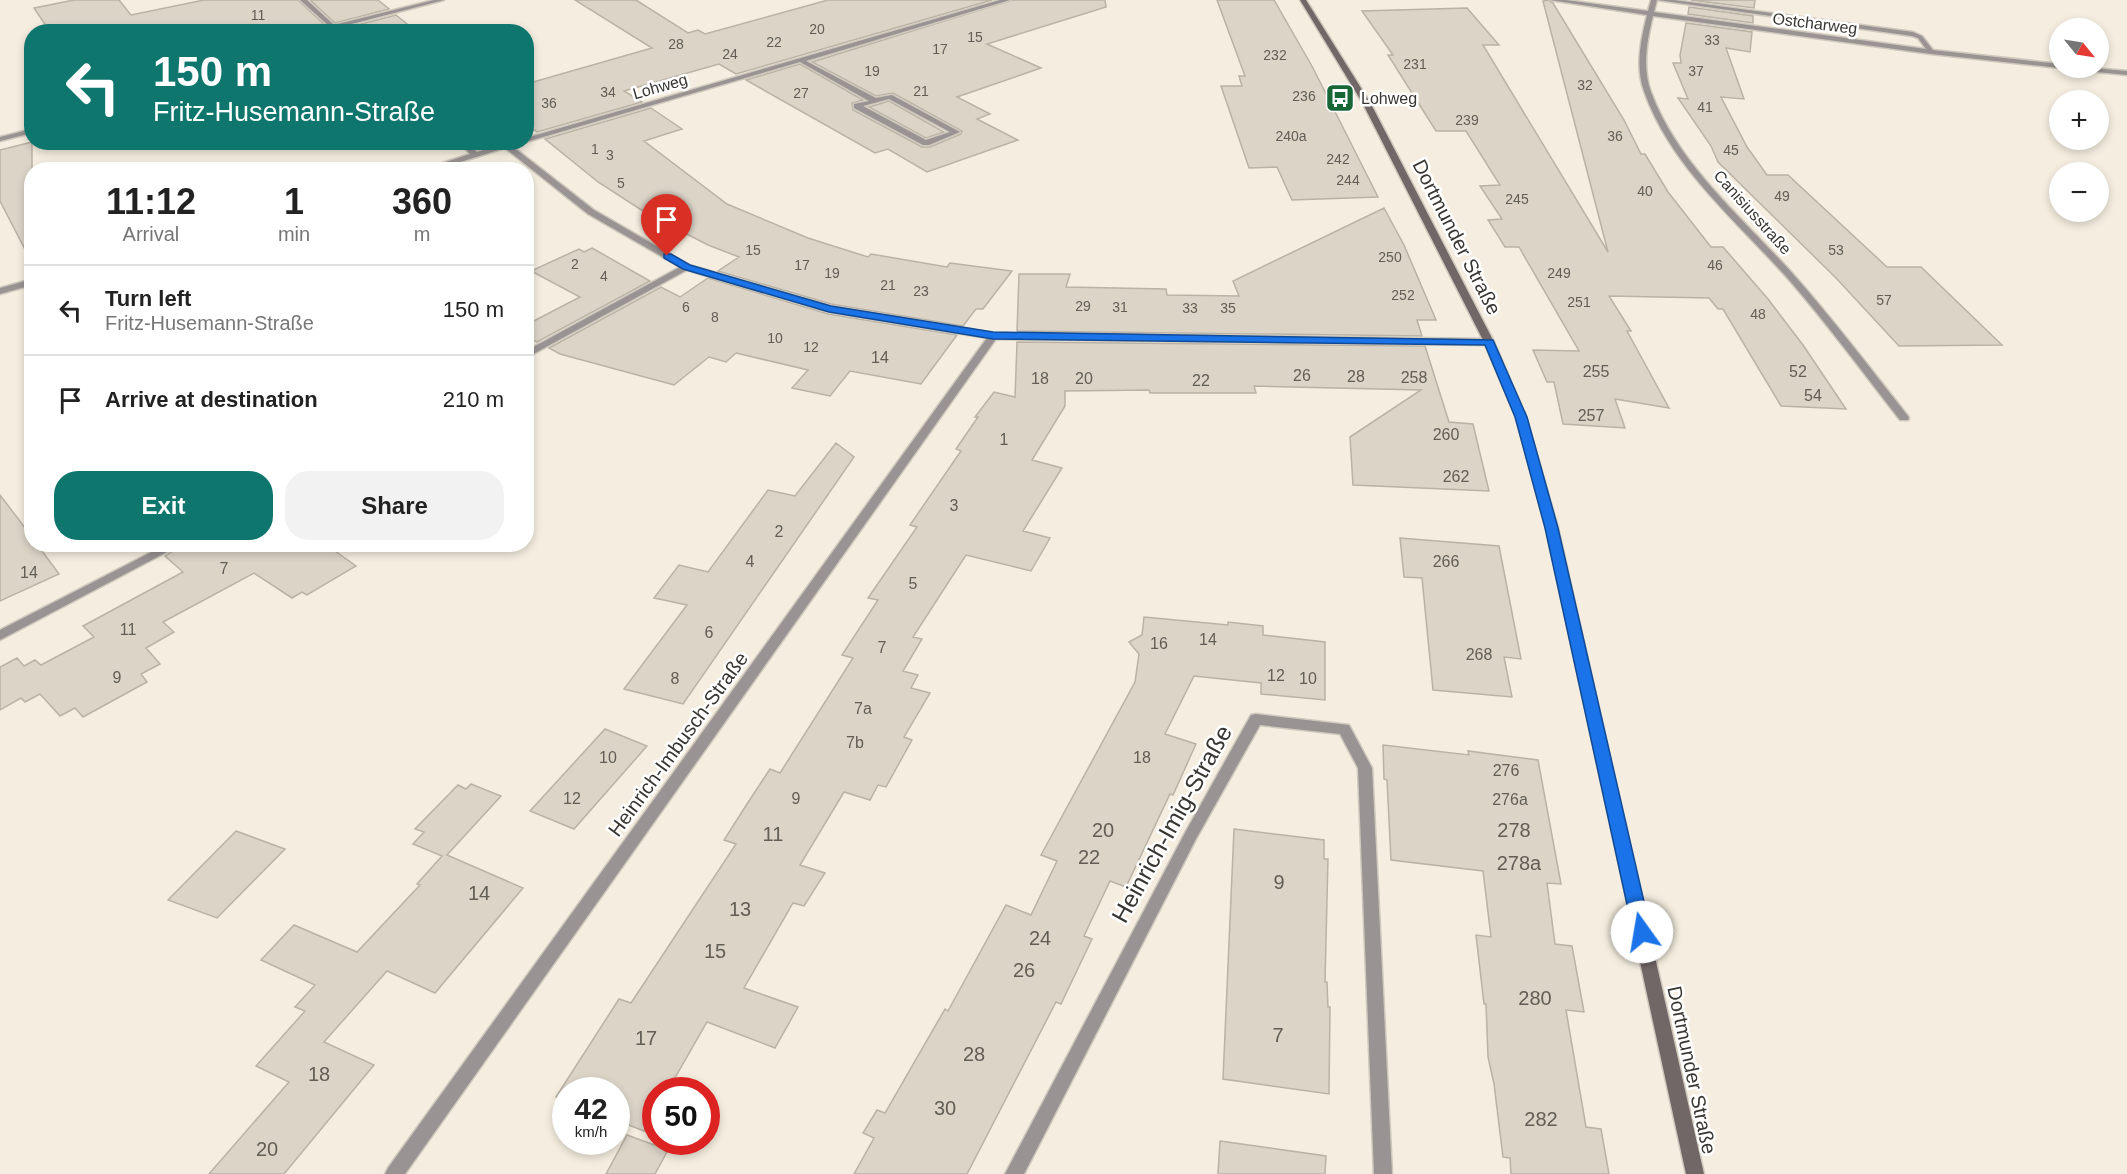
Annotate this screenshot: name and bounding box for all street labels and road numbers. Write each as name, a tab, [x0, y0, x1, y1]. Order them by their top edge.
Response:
street label: Ostcharweg	[1772, 10, 1858, 37]
street label: Lohweg	[631, 71, 689, 102]
street label: Dortmunder Straße	[1408, 156, 1506, 318]
street label: Canisiusstraße	[1711, 167, 1795, 258]
street label: Heinrich-Imbusch-Straße	[604, 648, 752, 840]
street label: Heinrich-Imig-Straße	[1106, 720, 1237, 927]
street label: Dortmunder Straße	[1663, 984, 1721, 1156]

